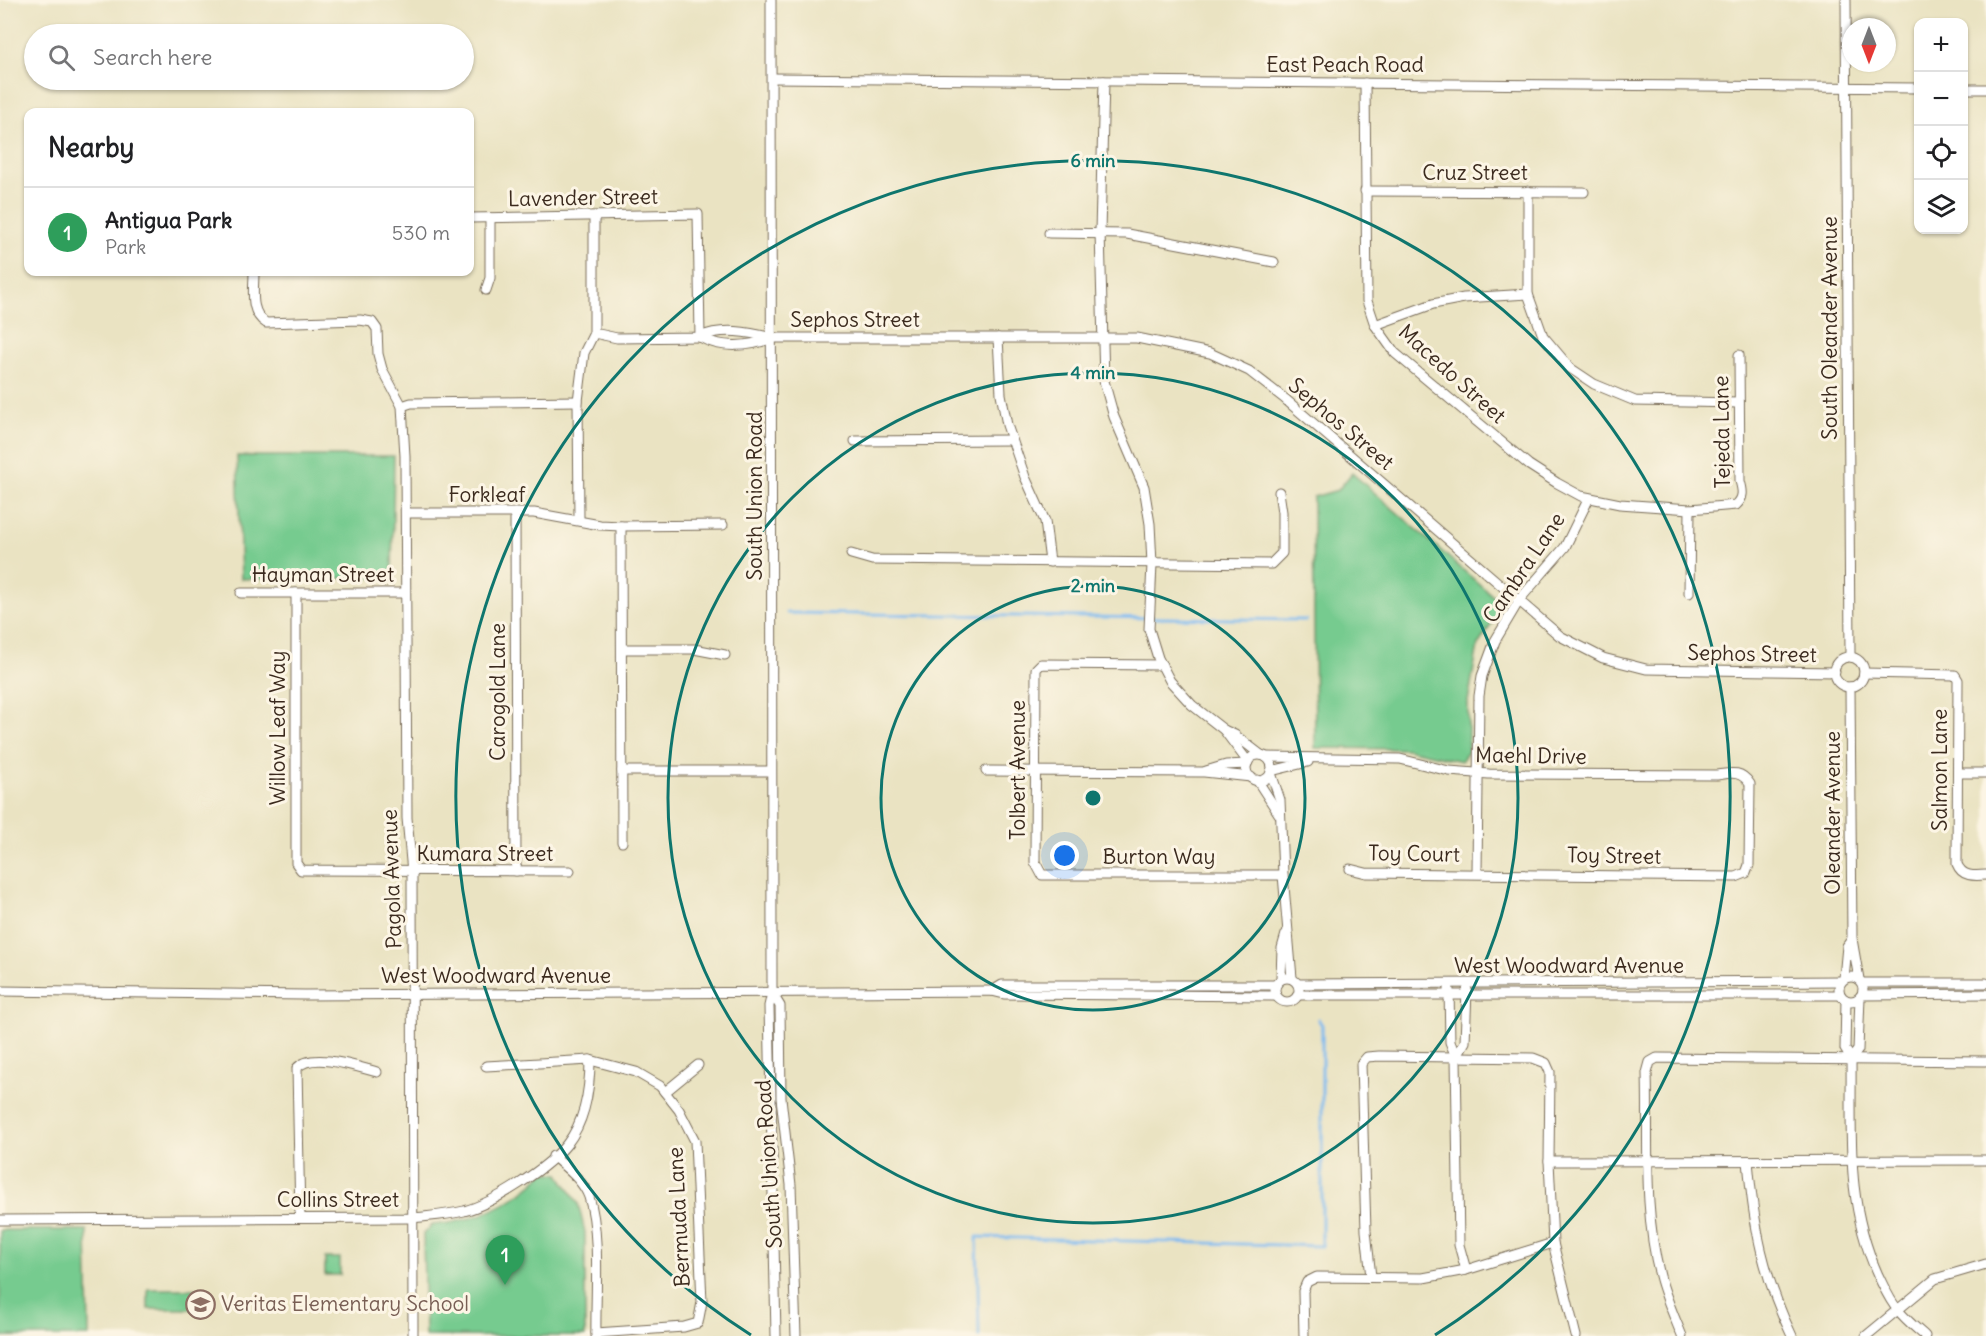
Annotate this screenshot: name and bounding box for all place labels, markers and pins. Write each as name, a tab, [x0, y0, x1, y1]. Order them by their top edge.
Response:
centre of rings	[1083, 788, 1103, 808]
pin: 1	[486, 1236, 524, 1285]
school or university icon: Veritas Elementary School	[184, 1288, 216, 1320]
place label: Veritas Elementary School	[221, 1290, 469, 1317]

